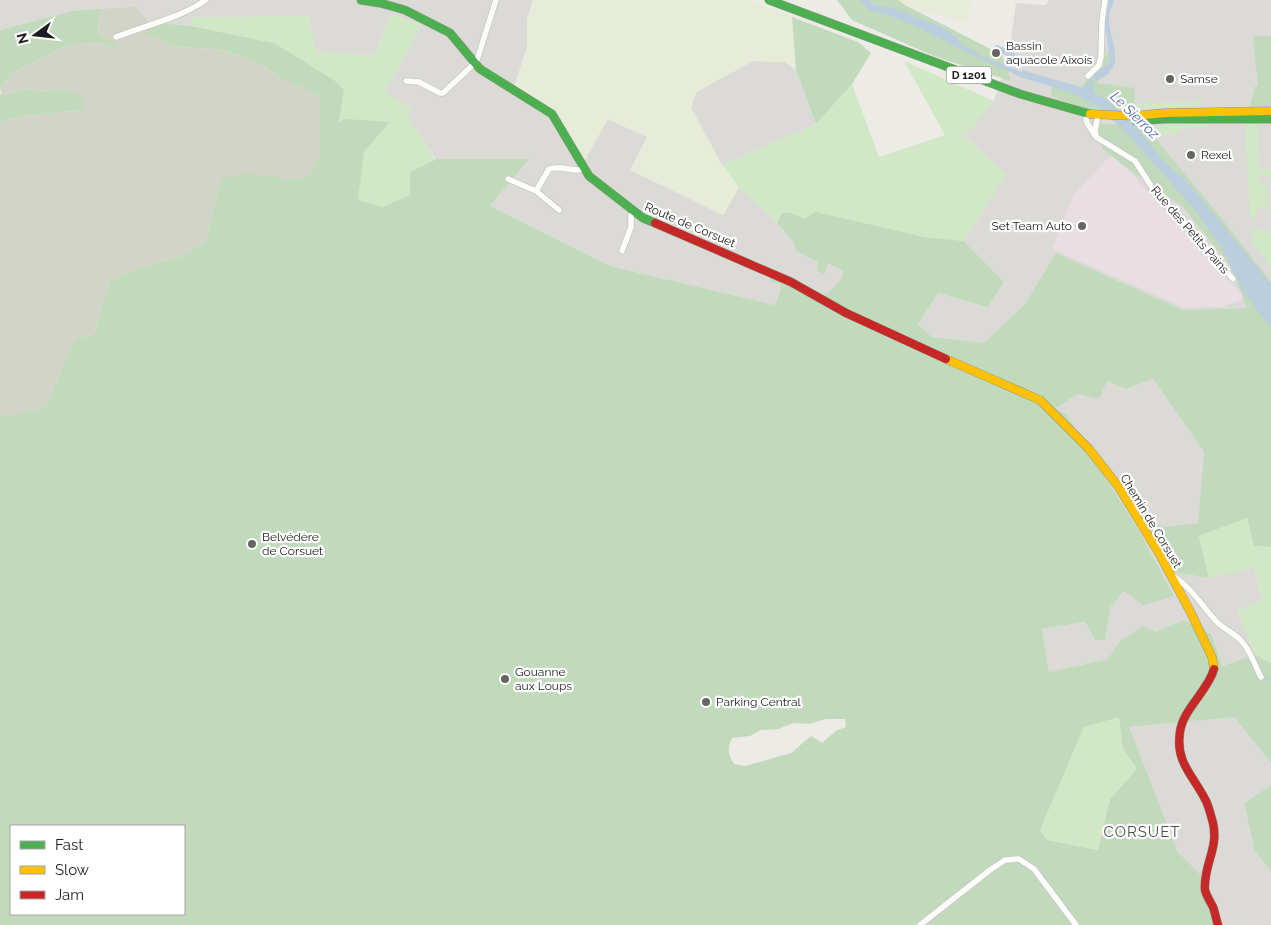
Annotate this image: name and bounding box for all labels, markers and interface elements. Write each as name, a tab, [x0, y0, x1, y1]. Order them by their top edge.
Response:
north arrow	[10, 10, 60, 60]
text: N	[13, 31, 32, 46]
place label: Bassin aquacole Aixois	[1006, 39, 1093, 67]
marker: Bassin aquacole Aixois	[990, 47, 1002, 59]
road number: D 1201	[946, 66, 992, 84]
place label: Samse	[1180, 72, 1218, 86]
marker: Samse	[1164, 73, 1176, 85]
water label: Le Sierroz	[1108, 88, 1163, 142]
place label: Rexel	[1201, 148, 1232, 162]
marker: Rexel	[1185, 149, 1197, 161]
street label: Rue des Petits Pains	[1148, 183, 1232, 277]
street label: Route de Corsuet	[643, 200, 737, 250]
place label: Set Team Auto	[992, 219, 1072, 233]
marker: Set Team Auto	[1076, 220, 1088, 232]
street label: Chemin de Corsuet	[1117, 472, 1185, 570]
place label: Belvédère de Corsuet	[262, 530, 323, 558]
marker: Belvédère de Corsuet	[246, 538, 258, 550]
place label: Gouanne aux Loups	[515, 665, 572, 693]
marker: Gouanne aux Loups	[499, 673, 511, 685]
place label: Parking Central	[716, 695, 802, 709]
marker: Parking Central	[700, 696, 712, 708]
district label: CORSUET	[1104, 823, 1180, 841]
legend	[10, 825, 185, 915]
text: Fast	[55, 836, 83, 854]
text: Slow	[55, 861, 89, 879]
text: Jam	[55, 886, 84, 904]

